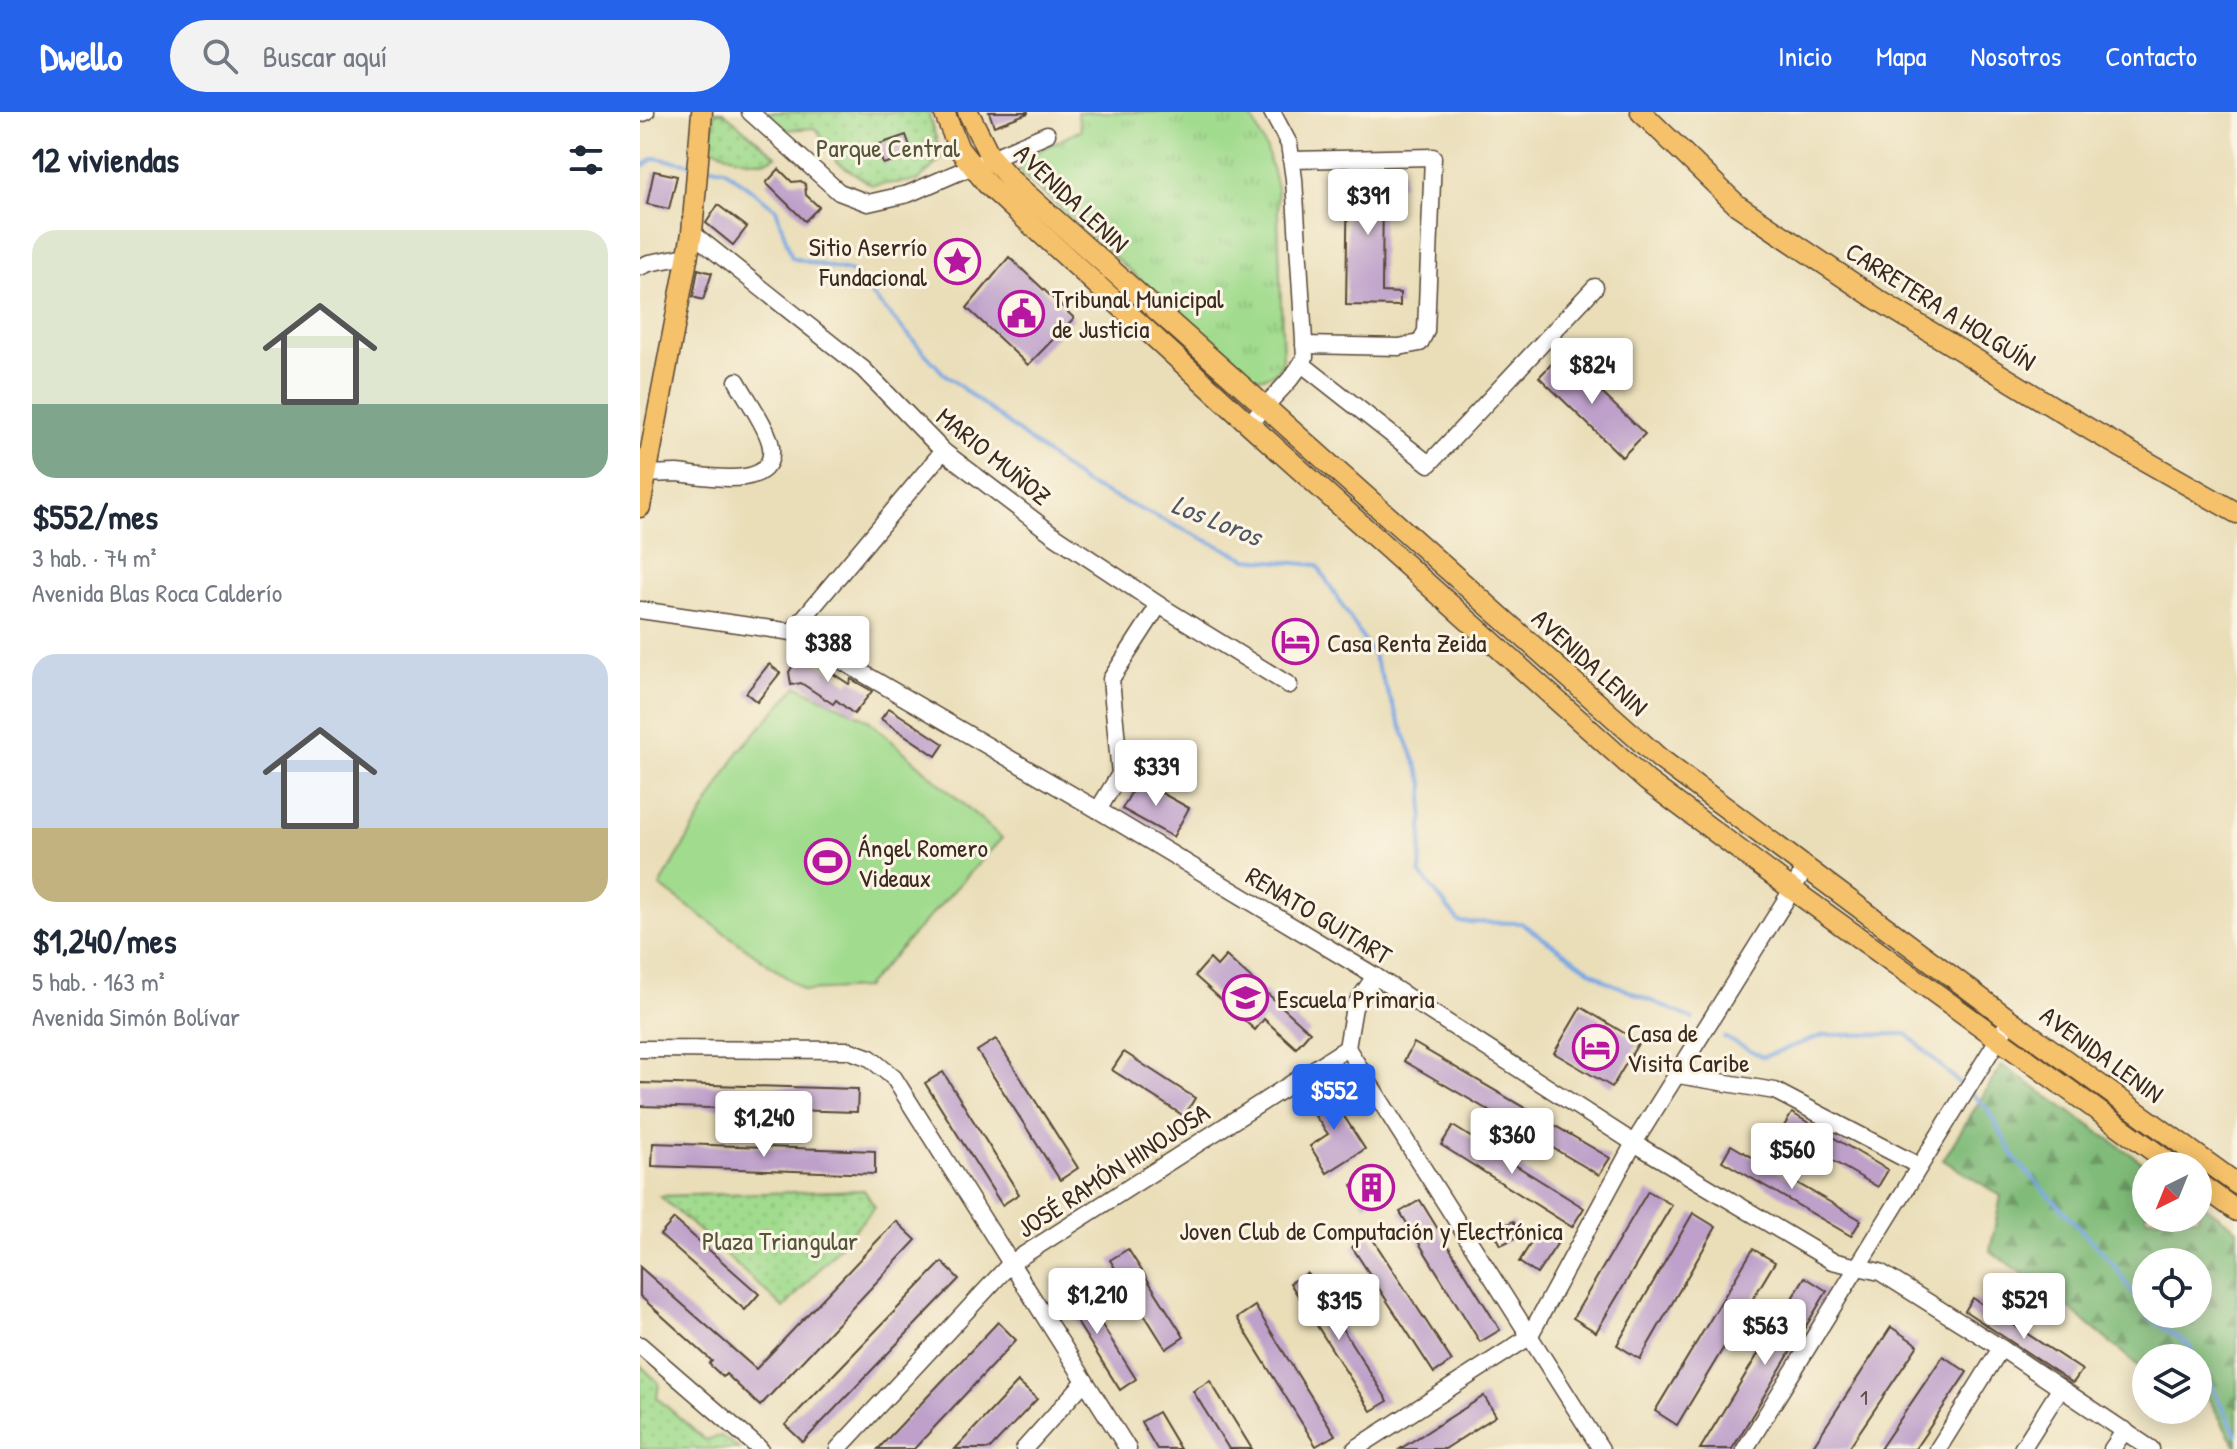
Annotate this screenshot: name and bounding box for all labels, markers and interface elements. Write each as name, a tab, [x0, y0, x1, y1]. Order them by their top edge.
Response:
search box	[170, 20, 730, 92]
text: Dwello	[40, 30, 122, 82]
icon: search	[198, 34, 242, 78]
text: Buscar aquí	[262, 36, 387, 76]
text: Inicio	[1778, 37, 1832, 75]
text: Mapa	[1876, 37, 1927, 75]
text: Nosotros	[1971, 37, 2061, 75]
text: Contacto	[2105, 37, 2197, 75]
park label: Parque Central	[816, 130, 960, 165]
street label: AVENIDA LENIN	[1007, 136, 1137, 260]
text: 12 viviendas	[32, 137, 179, 183]
icon: filters	[564, 138, 608, 182]
pin: $391	[1321, 169, 1415, 237]
text: $391	[1346, 177, 1390, 212]
place label: Sitio Aserrío Fundacional	[809, 229, 927, 294]
street label: CARRETERA A HOLGUÍN	[1839, 233, 2043, 379]
place icon: Sitio Aserrío Fundacional	[934, 237, 982, 285]
place label: Tribunal Municipal de Justicia	[1052, 281, 1224, 346]
icon: home	[248, 282, 392, 426]
public building icon: Tribunal Municipal de Justicia	[997, 289, 1045, 337]
pin: $824	[1545, 338, 1639, 406]
text: $824	[1569, 346, 1615, 381]
street label: MARIO MUÑOZ	[929, 399, 1059, 513]
water label: Los Loros	[1167, 485, 1270, 556]
text: $552/mes	[32, 494, 158, 540]
text: 3 hab. · 74 m²	[32, 540, 156, 575]
text: Avenida Blas Roca Calderío	[32, 575, 282, 610]
street label: AVENIDA LENIN	[1525, 601, 1655, 723]
pin: $388	[781, 616, 875, 684]
hotel icon: Casa Renta Zeida	[1272, 618, 1320, 666]
text: $388	[804, 624, 852, 659]
place label: Casa Renta Zeida	[1327, 625, 1486, 660]
icon: home	[248, 706, 392, 850]
pin: $339	[1109, 740, 1203, 808]
text: $339	[1133, 748, 1179, 783]
place label: Ángel Romero Videaux	[858, 830, 988, 895]
sports icon: Ángel Romero Videaux	[803, 838, 851, 886]
street label: RENATO GUITART	[1240, 858, 1399, 973]
text: $1,240/mes	[32, 918, 176, 964]
text: 5 hab. · 163 m²	[32, 964, 165, 999]
school or university icon: Escuela Primaria	[1222, 974, 1270, 1022]
place label: Escuela Primaria	[1277, 981, 1435, 1016]
street label: AVENIDA LENIN	[2033, 997, 2171, 1111]
text: Avenida Simón Bolívar	[32, 999, 240, 1034]
place label: Casa de Visita Caribe	[1627, 1015, 1750, 1080]
hotel icon: Casa de Visita Caribe	[1572, 1023, 1620, 1071]
pin: $552	[1287, 1064, 1381, 1132]
text: $552	[1310, 1072, 1358, 1107]
pin: $1,240	[699, 1091, 829, 1159]
street label: JOSÉ RAMÓN HINOJOSA	[1010, 1094, 1216, 1245]
text: $1,240	[733, 1099, 795, 1134]
pin: $360	[1465, 1108, 1559, 1176]
text: $360	[1489, 1116, 1535, 1151]
pin: $560	[1745, 1123, 1839, 1191]
text: $560	[1769, 1131, 1815, 1166]
north arrow	[2132, 1152, 2212, 1232]
map controls	[2132, 1152, 2212, 1424]
building icon: Joven Club de Computación y Electrónica	[1347, 1163, 1395, 1211]
place label: Joven Club de Computación y Electrónica	[1179, 1213, 1563, 1248]
park label: Plaza Triangular	[702, 1223, 858, 1258]
button: locate	[2132, 1248, 2212, 1328]
pin: $1,210	[1032, 1268, 1162, 1336]
pin: $529	[1977, 1273, 2071, 1341]
pin: $315	[1292, 1274, 1386, 1342]
text: $1,210	[1066, 1276, 1128, 1311]
text: $529	[2001, 1281, 2047, 1316]
text: $315	[1316, 1282, 1362, 1317]
pin: $563	[1718, 1299, 1812, 1367]
text: $563	[1742, 1307, 1788, 1342]
button: layers	[2132, 1344, 2212, 1424]
house number: 1	[1860, 1382, 1868, 1412]

